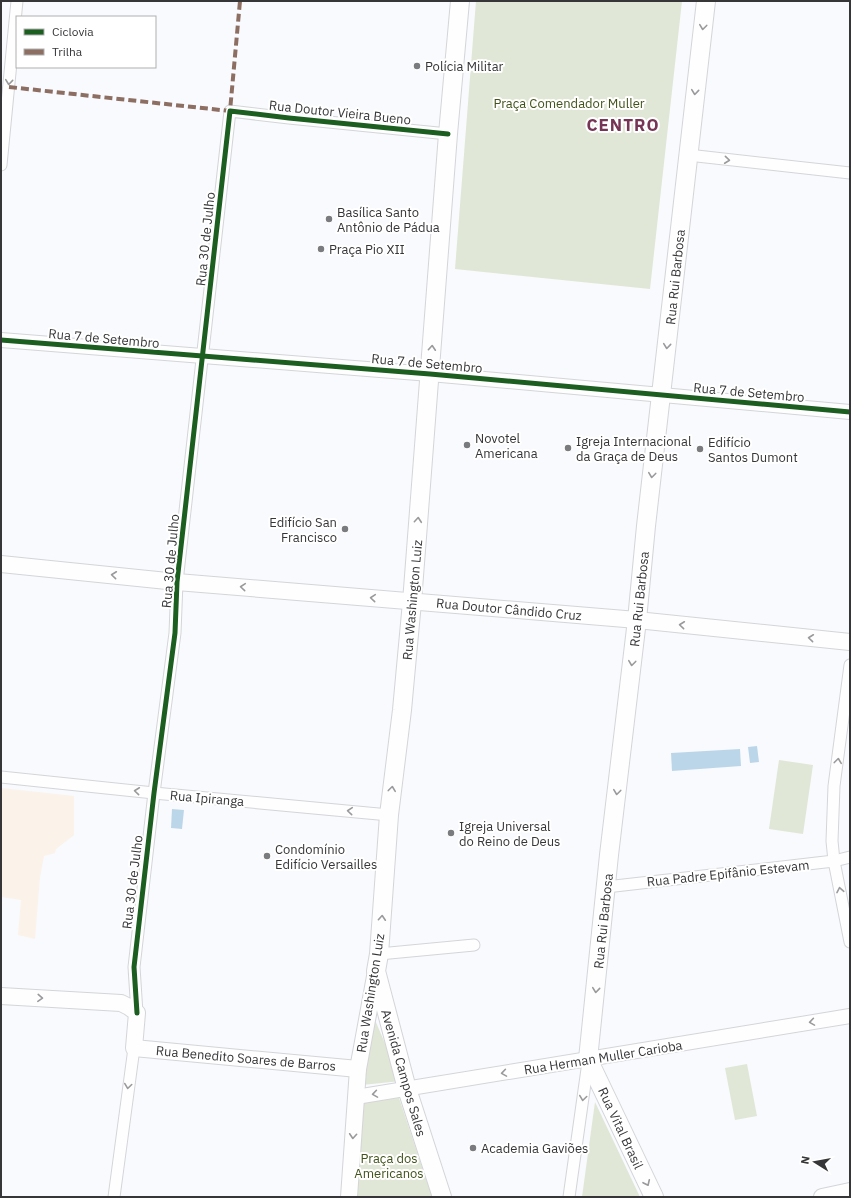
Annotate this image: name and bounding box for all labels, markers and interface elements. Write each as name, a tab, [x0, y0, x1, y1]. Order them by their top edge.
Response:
legend	[16, 16, 156, 68]
text: Ciclovia	[52, 24, 94, 39]
one-way arrow	[699, 24, 708, 30]
text: Trilha	[52, 44, 83, 59]
place label: Polícia Militar	[425, 58, 504, 75]
marker: Polícia Militar	[412, 61, 422, 71]
one-way arrow	[5, 79, 14, 85]
one-way arrow	[691, 89, 700, 95]
park label: Praça Comendador Muller	[493, 95, 645, 112]
street label: Rua Doutor Vieira Bueno	[268, 97, 412, 128]
district label: CENTRO	[586, 114, 660, 136]
one-way arrow	[724, 155, 730, 164]
street label: Rua 30 de Julho	[192, 191, 219, 287]
place label: Basílica Santo Antônio de Pádua	[337, 204, 440, 236]
marker: Basílica Santo Antônio de Pádua	[324, 214, 334, 224]
street label: Rua Rui Barbosa	[662, 228, 689, 326]
place label: Praça Pio XII	[329, 241, 405, 258]
marker: Praça Pio XII	[316, 244, 326, 254]
street label: Rua 7 de Setembro	[48, 325, 160, 352]
one-way arrow	[663, 343, 672, 349]
one-way arrow	[427, 345, 436, 352]
street label: Rua 7 de Setembro	[371, 350, 483, 377]
street label: Rua 7 de Setembro	[693, 379, 805, 406]
place label: Novotel Americana	[475, 430, 538, 462]
place label: Igreja Internacional da Graça de Deus	[576, 433, 692, 465]
place label: Edifício Santos Dumont	[708, 434, 798, 466]
marker: Novotel Americana	[462, 440, 472, 450]
marker: Igreja Internacional da Graça de Deus	[563, 443, 573, 453]
marker: Edifício Santos Dumont	[695, 444, 705, 454]
one-way arrow	[648, 472, 657, 478]
street label: Rua 30 de Julho	[158, 513, 183, 609]
place label: Edifício San Francisco	[269, 514, 337, 546]
one-way arrow	[414, 517, 423, 523]
marker: Edifício San Francisco	[340, 524, 350, 534]
street label: Rua Washington Luiz	[399, 539, 426, 661]
street label: Rua Rui Barbosa	[626, 550, 653, 648]
one-way arrow	[111, 571, 117, 580]
one-way arrow	[240, 583, 246, 592]
one-way arrow	[370, 594, 376, 603]
street label: Rua Doutor Cândido Cruz	[435, 595, 582, 624]
one-way arrow	[679, 620, 685, 629]
one-way arrow	[808, 634, 814, 643]
one-way arrow	[628, 659, 637, 666]
one-way arrow	[833, 758, 842, 764]
one-way arrow	[387, 786, 396, 792]
one-way arrow	[134, 787, 140, 796]
street label: Rua Ipiranga	[169, 787, 245, 810]
one-way arrow	[613, 789, 622, 795]
one-way arrow	[347, 807, 353, 816]
place label: Igreja Universal do Reino de Deus	[459, 818, 560, 850]
marker: Igreja Universal do Reino de Deus	[446, 828, 456, 838]
street label: Rua 30 de Julho	[118, 834, 147, 930]
place label: Condomínio Edifício Versailles	[275, 841, 377, 873]
marker: Condomínio Edifício Versailles	[262, 851, 272, 861]
street label: Rua Padre Epifânio Estevam	[646, 857, 810, 890]
street label: Rua Rui Barbosa	[590, 872, 617, 970]
one-way arrow	[836, 887, 844, 893]
one-way arrow	[377, 915, 386, 921]
street label: Rua Washington Luiz	[353, 932, 388, 1054]
one-way arrow	[591, 987, 600, 993]
one-way arrow	[37, 994, 43, 1002]
street label: Avenida Campos Sales	[377, 1007, 430, 1139]
one-way arrow	[808, 1018, 815, 1026]
street label: Rua Herman Muller Carioba	[523, 1037, 684, 1078]
street label: Rua Benedito Soares de Barros	[155, 1042, 337, 1075]
one-way arrow	[501, 1069, 507, 1077]
one-way arrow	[124, 1083, 133, 1090]
street label: Rua Vital Brasil	[594, 1085, 647, 1172]
one-way arrow	[372, 1089, 378, 1098]
one-way arrow	[579, 1095, 588, 1101]
one-way arrow	[349, 1133, 358, 1139]
place label: Academia Gaviões	[481, 1140, 588, 1157]
north arrow	[795, 1142, 835, 1182]
marker: Academia Gaviões	[468, 1143, 478, 1153]
park label: Praça dos Americanos	[354, 1150, 424, 1182]
text: N	[798, 1155, 813, 1165]
one-way arrow	[642, 1179, 650, 1186]

